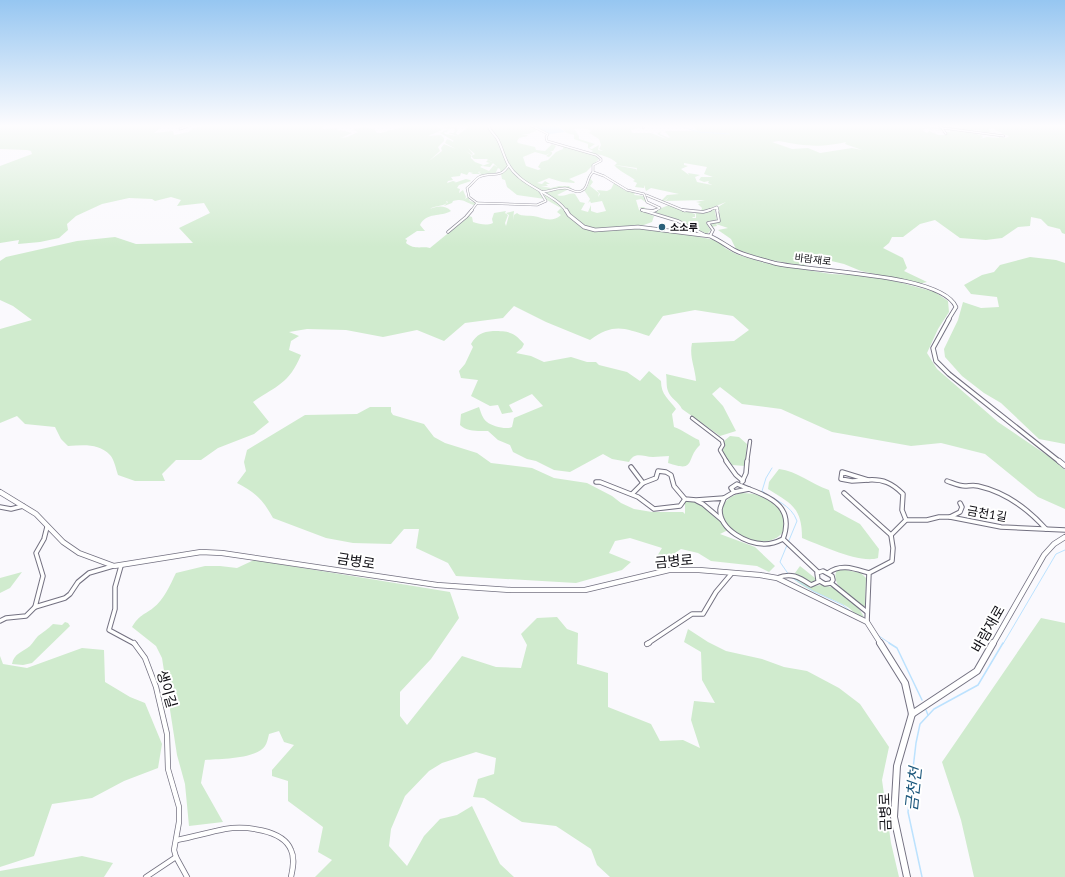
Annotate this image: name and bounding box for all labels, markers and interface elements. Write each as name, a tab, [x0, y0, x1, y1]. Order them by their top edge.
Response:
place label: 소소루	[670, 221, 698, 233]
marker: 소소루	[657, 222, 667, 232]
street label: 바람재로	[794, 251, 832, 267]
street label: 금천1길	[966, 503, 1008, 524]
street label: 금병로	[336, 549, 377, 572]
street label: 금병로	[654, 550, 694, 571]
street label: 바람재로	[967, 602, 1008, 655]
street label: 생이길	[154, 668, 181, 710]
water label: 금천천	[901, 764, 924, 812]
street label: 금병로	[875, 792, 894, 832]

